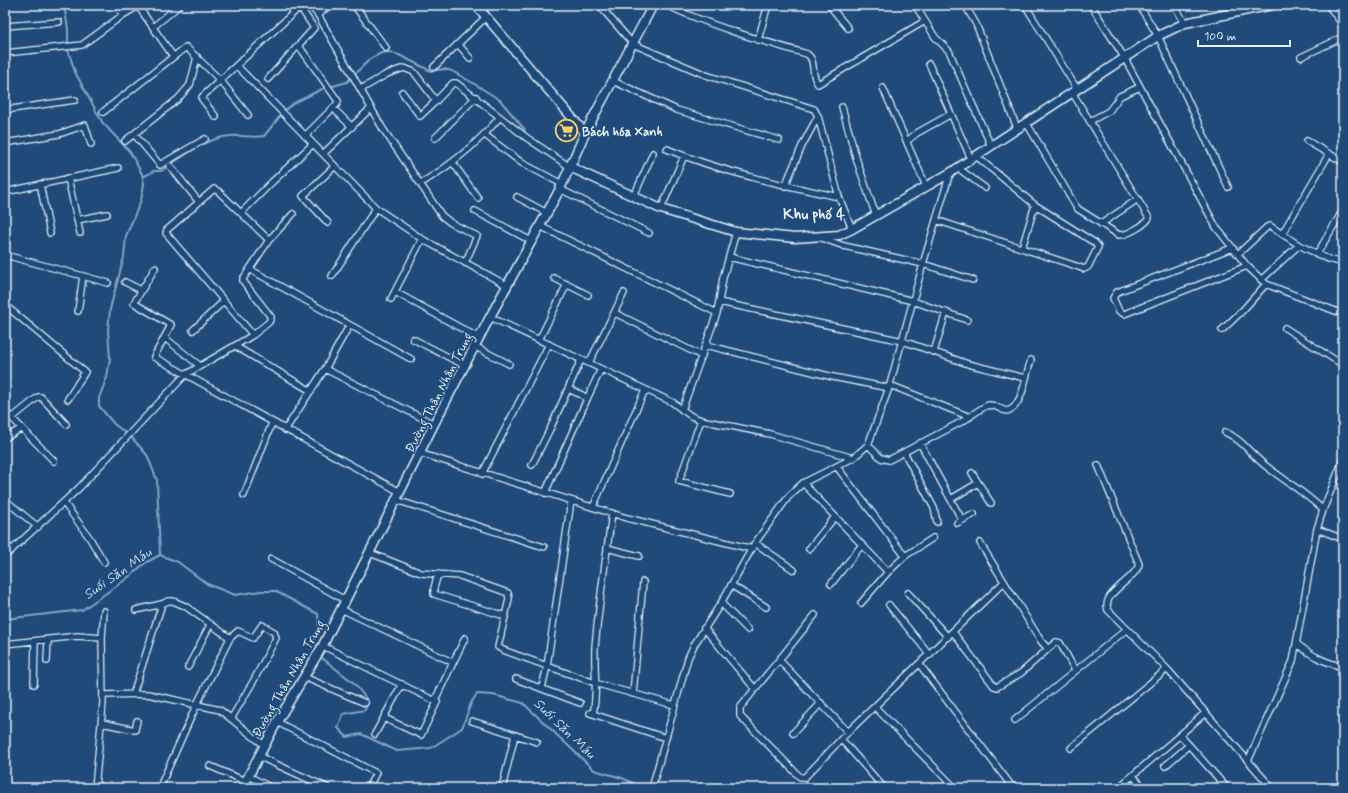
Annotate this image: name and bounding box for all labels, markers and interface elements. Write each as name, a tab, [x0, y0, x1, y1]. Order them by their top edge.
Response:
scale bar	[1198, 22, 1290, 48]
text: 100 m	[1204, 29, 1236, 45]
supermarket icon: Bách hóa Xanh	[553, 118, 579, 144]
place label: Bách hóa Xanh	[582, 124, 663, 141]
district label: Khu phố 4	[783, 205, 845, 225]
street label: Đường Thân Nhân Trung	[402, 330, 479, 457]
water label: Suối Săn Máu	[80, 543, 156, 604]
street label: Đường Thân Nhân Trung	[249, 617, 332, 742]
water label: Suối Săn Máu	[530, 695, 600, 763]

